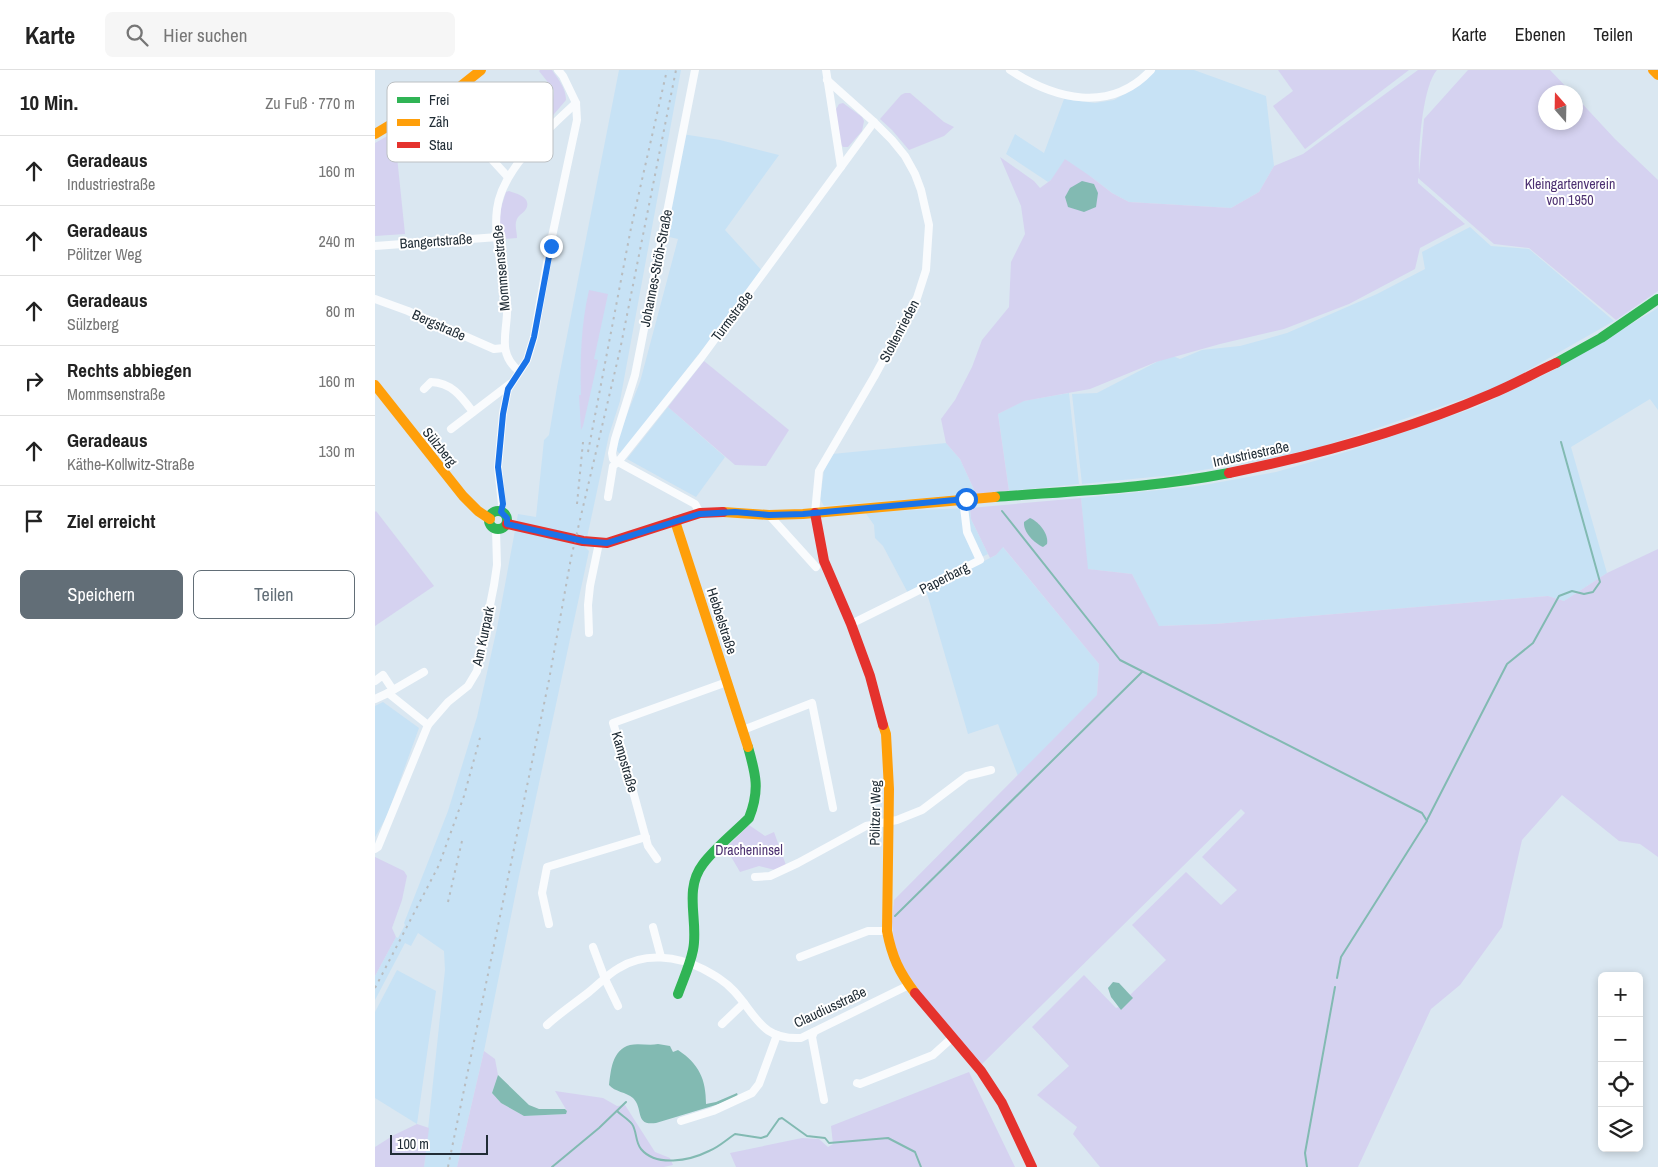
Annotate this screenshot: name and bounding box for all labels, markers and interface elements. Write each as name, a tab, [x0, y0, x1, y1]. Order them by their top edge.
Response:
search box	[105, 12, 455, 57]
text: Karte	[25, 19, 75, 51]
icon: search	[123, 21, 151, 49]
text: Hier suchen	[163, 22, 247, 48]
text: Karte	[1451, 22, 1487, 47]
text: Ebenen	[1515, 22, 1566, 47]
text: Teilen	[1594, 22, 1633, 47]
legend	[387, 82, 553, 162]
north arrow	[1538, 85, 1583, 130]
text: 10 Min.	[20, 88, 78, 117]
text: Frei	[429, 91, 449, 109]
text: Zu Fuß · 770 m	[265, 92, 355, 114]
text: Zäh	[429, 113, 449, 131]
text: Stau	[429, 136, 453, 154]
text: Geradeaus	[67, 147, 148, 173]
icon: ahead	[20, 157, 48, 185]
text: 160 m	[319, 160, 355, 182]
text: Industriestraße	[67, 173, 155, 195]
park label: Kleingartenverein von 1950	[1525, 175, 1615, 209]
street label: Johannes-Ströh-Straße	[636, 208, 676, 328]
text: Geradeaus	[67, 217, 148, 243]
street label: Mommsenstraße	[488, 224, 514, 312]
icon: ahead	[20, 227, 48, 255]
street label: Bangertstraße	[399, 229, 473, 253]
text: 240 m	[319, 230, 355, 252]
route end	[540, 235, 563, 258]
text: Pölitzer Weg	[67, 243, 142, 265]
text: Geradeaus	[67, 287, 148, 313]
street label: Turmstraße	[707, 287, 757, 345]
icon: ahead	[20, 297, 48, 325]
street label: Stoltenrieden	[875, 297, 923, 365]
text: 80 m	[326, 300, 355, 322]
street label: Bergstraße	[409, 305, 469, 345]
text: Sülzberg	[67, 313, 119, 335]
text: Rechts abbiegen	[67, 357, 192, 383]
icon: right	[20, 367, 48, 395]
text: 160 m	[319, 370, 355, 392]
text: Mommsenstraße	[67, 383, 165, 405]
street label: Sülzberg	[419, 424, 462, 471]
text: Geradeaus	[67, 427, 148, 453]
icon: ahead	[20, 437, 48, 465]
street label: Industriestraße	[1211, 437, 1291, 471]
text: 130 m	[319, 440, 355, 462]
text: Käthe-Kollwitz-Straße	[67, 453, 195, 475]
route start	[955, 488, 978, 511]
icon: arrive	[20, 507, 48, 535]
text: Ziel erreicht	[67, 508, 155, 534]
street label: Paperbarg	[916, 558, 973, 598]
button: Speichern	[20, 570, 183, 619]
button: Teilen	[193, 570, 355, 619]
street label: Hebbelstraße	[703, 585, 741, 657]
street label: Am Kurpark	[468, 604, 498, 668]
street label: Kampstraße	[608, 729, 642, 795]
street label: Pölitzer Weg	[865, 779, 885, 846]
park label: Dracheninsel	[715, 841, 783, 859]
map controls	[1598, 972, 1643, 1152]
button: +	[1598, 972, 1643, 1017]
street label: Claudiusstraße	[791, 982, 869, 1032]
button: −	[1598, 1017, 1643, 1062]
button: locate	[1598, 1062, 1643, 1107]
button: layers	[1598, 1107, 1643, 1152]
scale bar	[390, 1132, 487, 1155]
text: 100 m	[397, 1135, 429, 1153]

